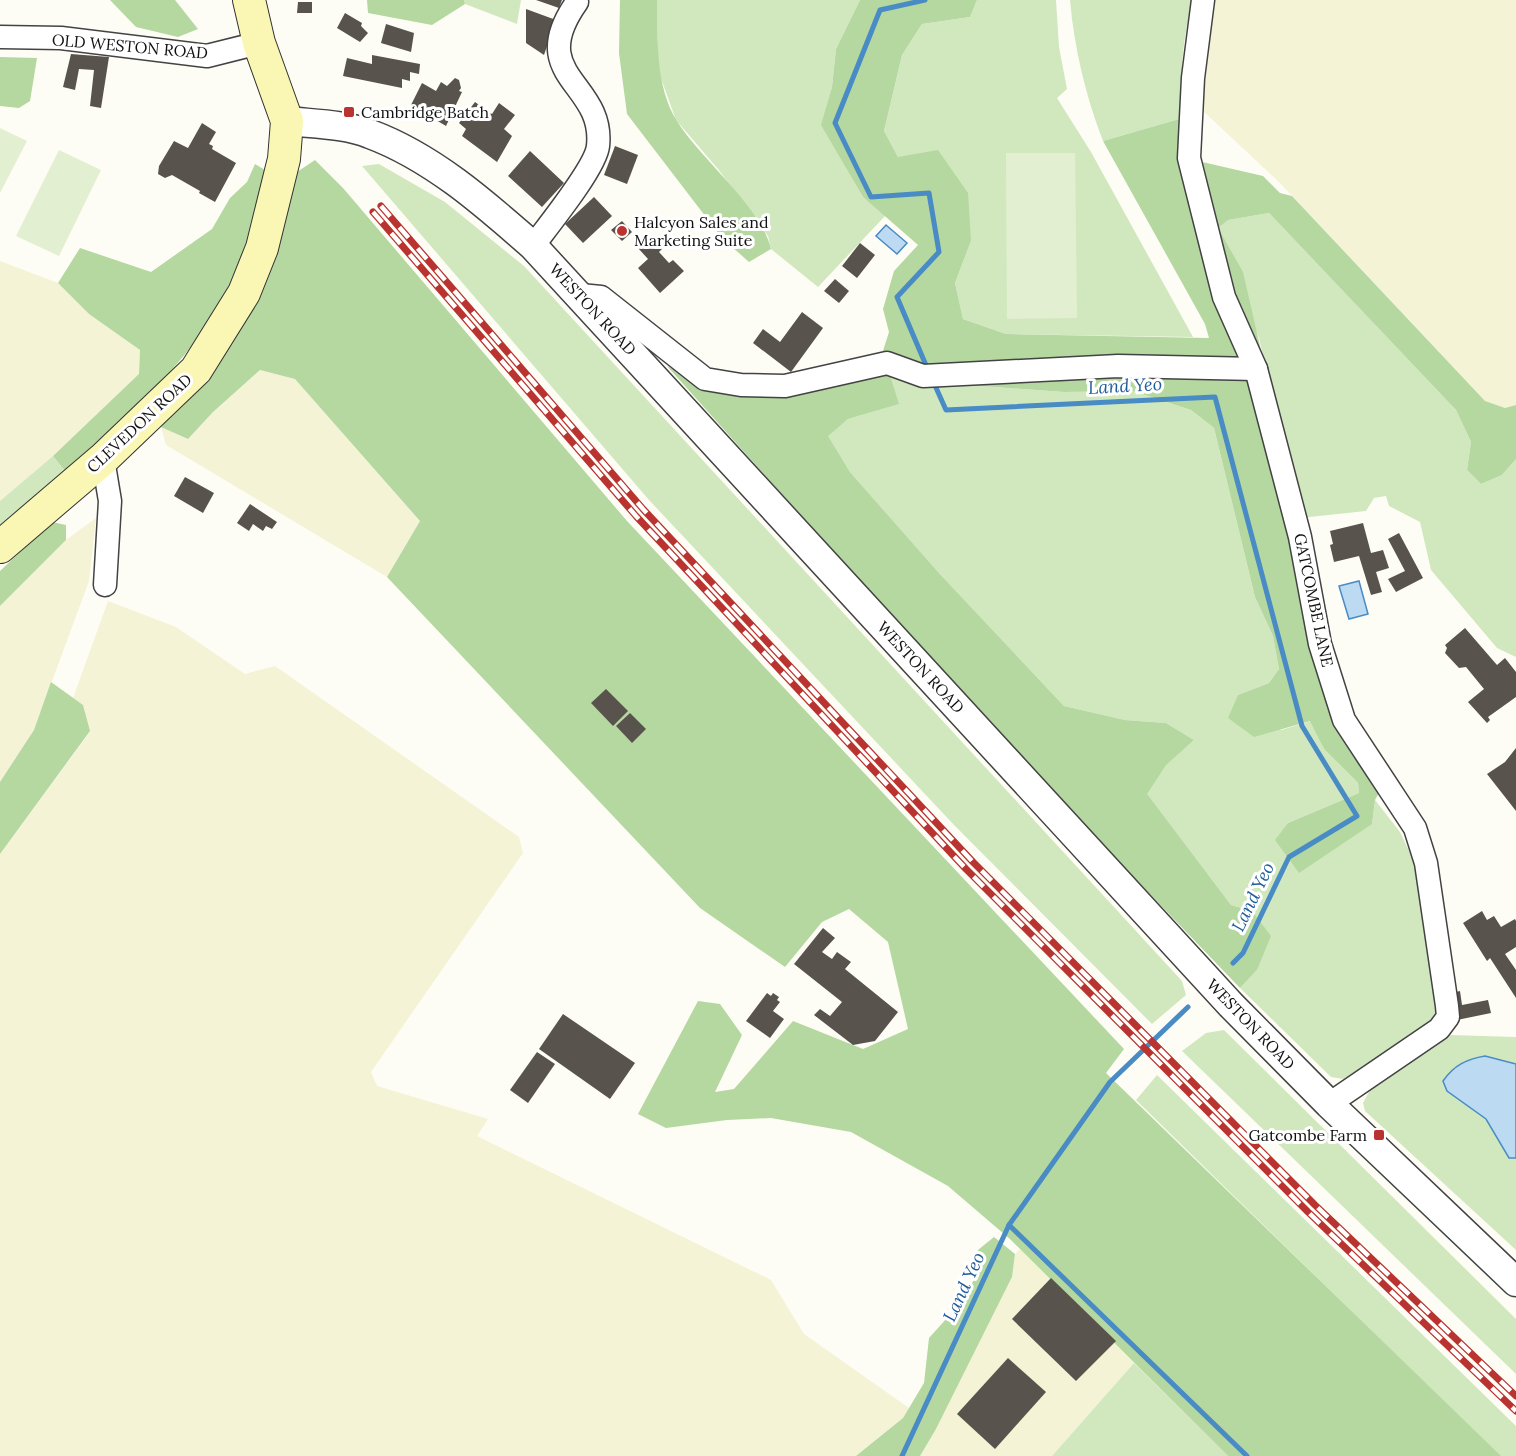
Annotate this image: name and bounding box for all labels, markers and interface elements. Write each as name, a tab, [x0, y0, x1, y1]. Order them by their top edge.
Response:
street label: OLD WESTON ROAD	[51, 29, 209, 63]
place label: Cambridge Batch	[361, 102, 489, 122]
marker: Cambridge Batch	[342, 105, 356, 119]
place label: Halcyon Sales and Marketing Suite	[634, 212, 769, 250]
marker: Halcyon Sales and Marketing Suite	[615, 224, 629, 238]
street label: WESTON ROAD	[545, 259, 641, 359]
street label: CLEVEDON ROAD	[82, 369, 196, 477]
water label: Land Yeo	[1087, 372, 1163, 399]
street label: GATCOMBE LANE	[1290, 531, 1338, 669]
street label: WESTON ROAD	[873, 617, 969, 717]
water label: Land Yeo	[1226, 858, 1279, 935]
street label: WESTON ROAD	[1203, 974, 1299, 1074]
place label: Gatcombe Farm	[1249, 1125, 1367, 1145]
marker: Gatcombe Farm	[1372, 1128, 1386, 1142]
water label: Land Yeo	[937, 1248, 990, 1325]

